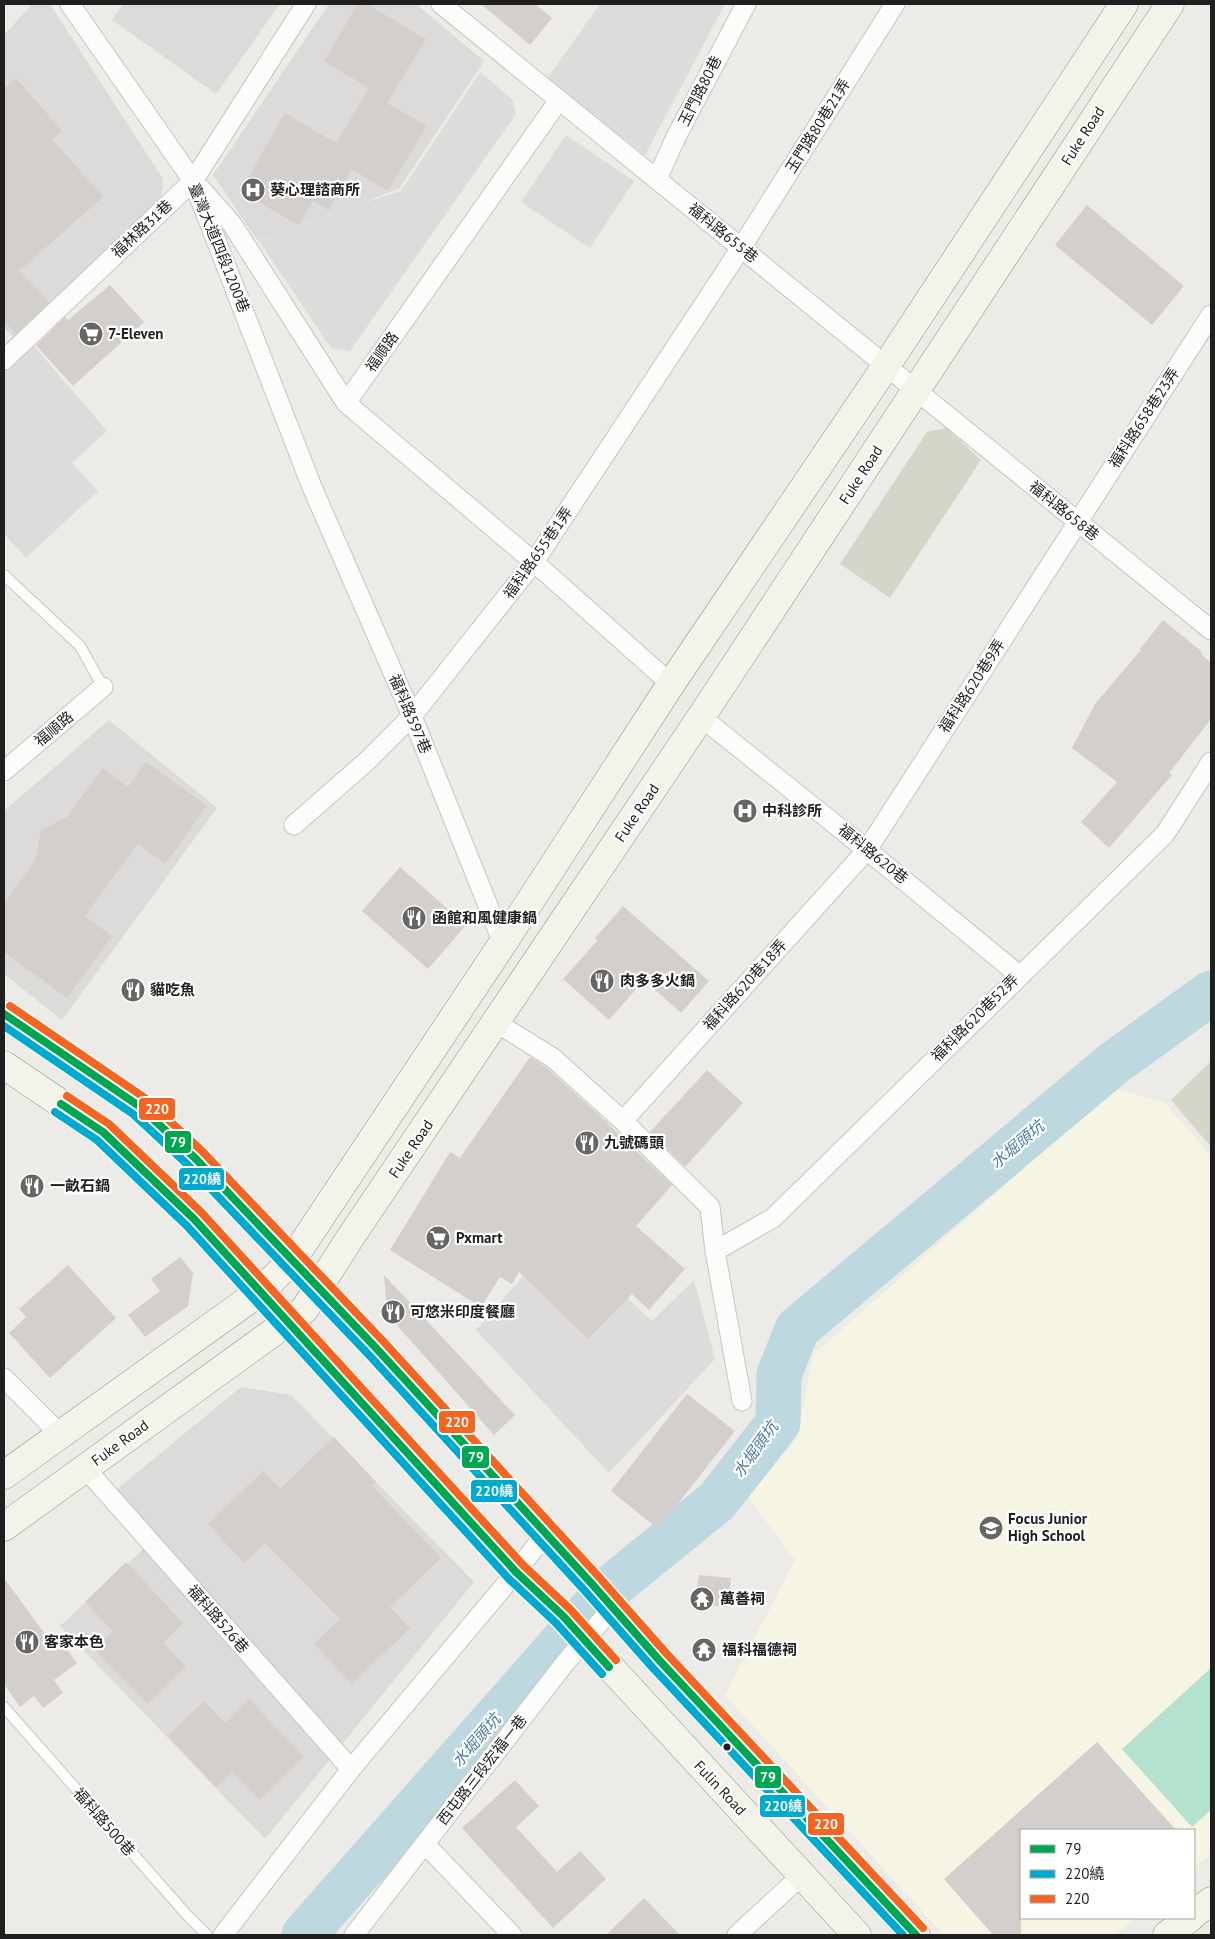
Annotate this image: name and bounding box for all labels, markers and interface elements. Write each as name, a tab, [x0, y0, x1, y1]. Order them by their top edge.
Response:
street label: 玉門路80巷	[674, 52, 725, 129]
street label: 玉門路80巷21弄	[781, 75, 854, 176]
street label: Fuke Road	[1057, 103, 1109, 169]
hospital icon: 葵心理諮商所	[240, 177, 266, 203]
street label: 臺灣大道四段1200巷	[185, 180, 254, 315]
place label: 葵心理諮商所	[270, 180, 360, 199]
street label: 福林路31巷	[107, 196, 176, 262]
street label: 福科路655巷	[684, 199, 762, 267]
supermarket icon: 7-Eleven	[78, 321, 104, 347]
place label: 7-Eleven	[108, 324, 163, 343]
street label: 福順路	[361, 328, 402, 376]
street label: 福科路658巷23弄	[1104, 364, 1183, 471]
street label: Fuke Road	[835, 442, 887, 508]
street label: 福科路658巷	[1025, 477, 1103, 545]
street label: 福科路655巷1弄	[499, 503, 576, 602]
street label: 福科路620巷9弄	[934, 635, 1009, 736]
street label: 福科路597巷	[385, 671, 436, 756]
street label: 福順路	[30, 707, 77, 750]
street label: Fuke Road	[610, 780, 663, 845]
hospital icon: 中科診所	[732, 798, 758, 824]
place label: 中科診所	[762, 801, 822, 820]
street label: 福科路620巷	[834, 820, 912, 888]
restaurant icon: 函館和風健康鍋	[401, 905, 427, 931]
place label: 函館和風健康鍋	[432, 908, 537, 927]
street label: 福科路620巷18弄	[699, 935, 790, 1034]
restaurant icon: 肉多多火鍋	[589, 968, 615, 994]
street label: 福科路620巷52弄	[927, 970, 1022, 1065]
place label: 肉多多火鍋	[620, 971, 695, 990]
restaurant icon: 貓吃魚	[120, 977, 146, 1003]
place label: 貓吃魚	[150, 980, 195, 999]
line badge: 220	[138, 1097, 176, 1121]
text: 220	[145, 1100, 169, 1118]
water label: 水堀頭坑	[986, 1114, 1049, 1172]
street label: Fuke Road	[384, 1116, 437, 1181]
line badge: 79	[164, 1130, 192, 1154]
restaurant icon: 九號碼頭	[574, 1130, 600, 1156]
text: 79	[170, 1133, 186, 1151]
place label: 九號碼頭	[604, 1133, 664, 1152]
line badge: 220繞	[178, 1167, 225, 1191]
text: 220繞	[183, 1170, 221, 1188]
restaurant icon: 一畝石鍋	[19, 1173, 45, 1199]
place label: 一畝石鍋	[50, 1176, 110, 1195]
supermarket icon: Pxmart	[425, 1225, 451, 1251]
place label: Pxmart	[456, 1228, 503, 1247]
restaurant icon: 可悠米印度餐廳	[380, 1299, 406, 1325]
place label: 可悠米印度餐廳	[410, 1302, 515, 1321]
line badge: 220	[438, 1410, 476, 1434]
text: 220	[445, 1413, 469, 1431]
street label: Fuke Road	[87, 1415, 152, 1470]
water label: 水堀頭坑	[728, 1416, 783, 1481]
line badge: 79	[461, 1445, 490, 1469]
text: 79	[468, 1448, 484, 1466]
line badge: 220繞	[470, 1479, 518, 1503]
text: 220繞	[475, 1482, 513, 1500]
place label: Focus Junior High School	[1008, 1509, 1088, 1545]
school or university icon: Focus Junior High School	[978, 1515, 1004, 1541]
street label: 福科路526巷	[183, 1581, 253, 1657]
temple icon: 萬善祠	[689, 1586, 715, 1612]
place label: 萬善祠	[720, 1589, 765, 1608]
restaurant icon: 客家本色	[14, 1629, 40, 1655]
place label: 客家本色	[44, 1632, 104, 1651]
temple icon: 福科福德祠	[691, 1637, 717, 1663]
place label: 福科福德祠	[722, 1640, 797, 1659]
water label: 水堀頭坑	[447, 1708, 506, 1771]
street label: 西屯路三段宏福一巷	[433, 1711, 531, 1829]
unlabelled marker	[722, 1742, 732, 1752]
street label: Fulin Road	[690, 1756, 751, 1819]
line badge: 79	[754, 1765, 782, 1789]
text: 79	[760, 1768, 776, 1786]
street label: 福科路500巷	[69, 1784, 139, 1860]
line badge: 220繞	[759, 1794, 806, 1818]
text: 220繞	[764, 1797, 802, 1815]
line badge: 220	[807, 1812, 845, 1836]
text: 220	[814, 1815, 838, 1833]
legend	[1020, 1829, 1195, 1919]
text: 79	[1065, 1839, 1081, 1858]
text: 220繞	[1065, 1864, 1105, 1883]
text: 220	[1065, 1889, 1090, 1908]

